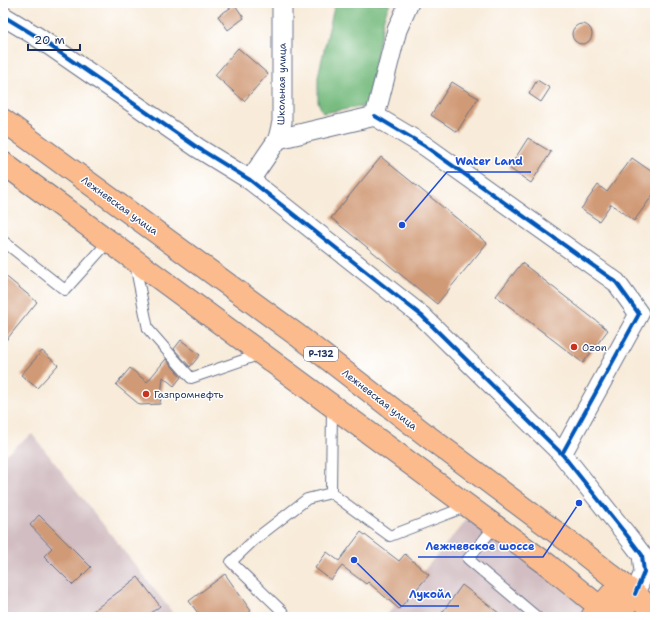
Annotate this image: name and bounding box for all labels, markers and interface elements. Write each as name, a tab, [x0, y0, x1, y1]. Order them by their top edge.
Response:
scale bar	[28, 26, 80, 52]
text: 20 m	[34, 32, 65, 48]
street label: Школьная улица	[274, 42, 289, 125]
callout: Water Land	[447, 149, 531, 172]
text: Water Land	[455, 154, 523, 169]
street label: Лежневская улица	[79, 173, 161, 238]
place label: Ozon	[582, 341, 607, 354]
marker: Ozon	[569, 342, 579, 352]
road number: Р-132	[304, 347, 338, 361]
street label: Лежневская улица	[339, 366, 420, 433]
place label: Газпромнефть	[154, 388, 224, 401]
marker: Газпромнефть	[141, 389, 151, 399]
callout: Лежневское шоссе	[418, 534, 543, 557]
text: Лежневское шоссе	[425, 539, 535, 554]
callout: Лукойл	[401, 583, 459, 606]
text: Лукойл	[409, 587, 451, 602]

